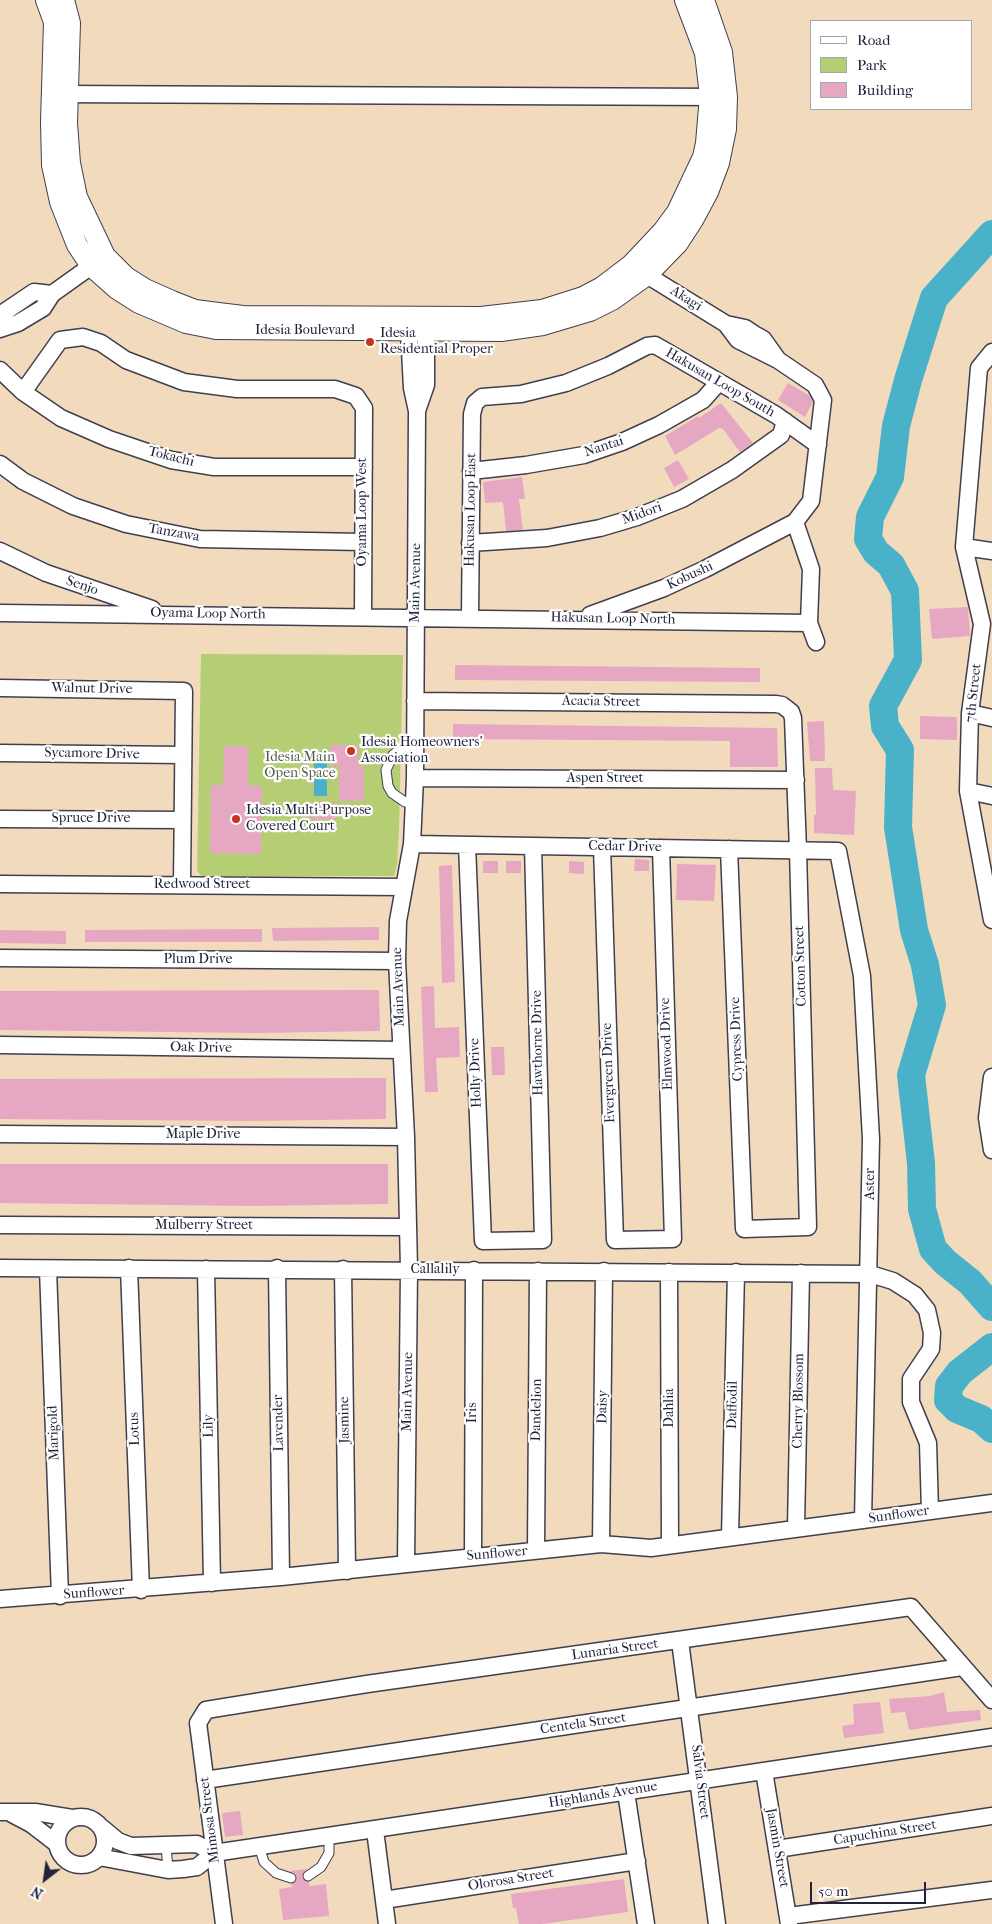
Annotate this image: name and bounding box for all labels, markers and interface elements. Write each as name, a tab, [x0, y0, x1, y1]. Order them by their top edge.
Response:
legend	[810, 20, 972, 110]
text: Road	[857, 31, 890, 49]
text: Park	[857, 56, 887, 74]
text: Building	[857, 81, 913, 99]
street label: Akagi	[667, 283, 705, 315]
street label: Idesia Boulevard	[255, 323, 355, 339]
place label: Idesia Residential Proper	[380, 326, 493, 358]
marker: Idesia Residential Proper	[364, 336, 376, 348]
street label: Hakusan Loop South	[662, 345, 778, 421]
street label: Nantai	[582, 433, 626, 461]
street label: Tokachi	[146, 443, 196, 471]
street label: Hakusan Loop East	[462, 453, 480, 567]
street label: Oyama Loop West	[355, 457, 371, 567]
street label: Midori	[620, 499, 664, 529]
street label: Tanzawa	[147, 520, 201, 546]
street label: Main Avenue	[407, 543, 425, 623]
street label: Kobushi	[664, 558, 716, 594]
street label: Senjo	[64, 573, 100, 599]
street label: Oyama Loop North	[150, 605, 266, 623]
street label: Hakusan Loop North	[550, 610, 676, 628]
street label: 7th Street	[963, 663, 985, 723]
street label: Walnut Drive	[51, 680, 133, 698]
street label: Acacia Street	[562, 693, 640, 711]
place label: Idesia Homeowners' Association	[361, 735, 482, 768]
street label: Sycamore Drive	[44, 745, 140, 763]
marker: Idesia Homeowners' Association	[345, 745, 357, 757]
park label: Idesia Main Open Space	[264, 750, 336, 782]
street label: Aspen Street	[567, 771, 643, 787]
place label: Idesia Multi-Purpose Covered Court	[246, 803, 371, 836]
street label: Spruce Drive	[52, 811, 130, 827]
marker: Idesia Multi-Purpose Covered Court	[230, 813, 242, 825]
street label: Cedar Drive	[588, 838, 662, 856]
street label: Redwood Street	[154, 877, 250, 893]
street label: Cotton Street	[791, 925, 811, 1007]
street label: Main Avenue	[389, 947, 409, 1027]
street label: Plum Drive	[164, 952, 232, 968]
street label: Hawthorne Drive	[529, 990, 547, 1096]
street label: Cypress Drive	[727, 996, 747, 1082]
street label: Elmwood Drive	[657, 997, 677, 1091]
street label: Evergreen Drive	[599, 1022, 619, 1124]
street label: Holly Drive	[466, 1038, 486, 1108]
street label: Oak Drive	[170, 1039, 232, 1057]
street label: Maple Drive	[166, 1127, 240, 1143]
street label: Aster	[863, 1168, 879, 1200]
street label: Mulberry Street	[155, 1218, 253, 1234]
street label: Callalily	[410, 1262, 460, 1278]
street label: Main Avenue	[399, 1352, 417, 1432]
street label: Cherry Blossom	[790, 1353, 808, 1449]
street label: Dandelion	[528, 1378, 546, 1442]
street label: Daffodil	[724, 1381, 742, 1429]
street label: Dahlia	[662, 1388, 678, 1428]
street label: Daisy	[594, 1390, 612, 1424]
street label: Lavender	[270, 1394, 288, 1452]
street label: Jasmine	[336, 1396, 354, 1444]
street label: Iris	[465, 1403, 481, 1423]
street label: Marigold	[45, 1405, 63, 1461]
street label: Lotus	[126, 1412, 144, 1446]
street label: Lily	[200, 1414, 218, 1438]
street label: Sunflower	[868, 1502, 930, 1528]
street label: Sunflower	[466, 1543, 528, 1565]
street label: Sunflower	[63, 1582, 125, 1604]
street label: Lunaria Street	[571, 1636, 659, 1664]
street label: Centela Street	[539, 1710, 627, 1738]
street label: Salvia Street	[687, 1744, 713, 1820]
street label: Mimosa Street	[196, 1776, 224, 1864]
street label: Highlands Avenue	[547, 1778, 659, 1812]
street label: Jasmin Street	[762, 1807, 792, 1889]
street label: Capuchina Street	[832, 1817, 938, 1849]
north arrow	[20, 1854, 70, 1904]
street label: Olorosa Street	[467, 1865, 555, 1895]
scale bar	[812, 1872, 928, 1904]
text: N	[28, 1882, 46, 1902]
text: 50 m	[818, 1882, 848, 1900]

